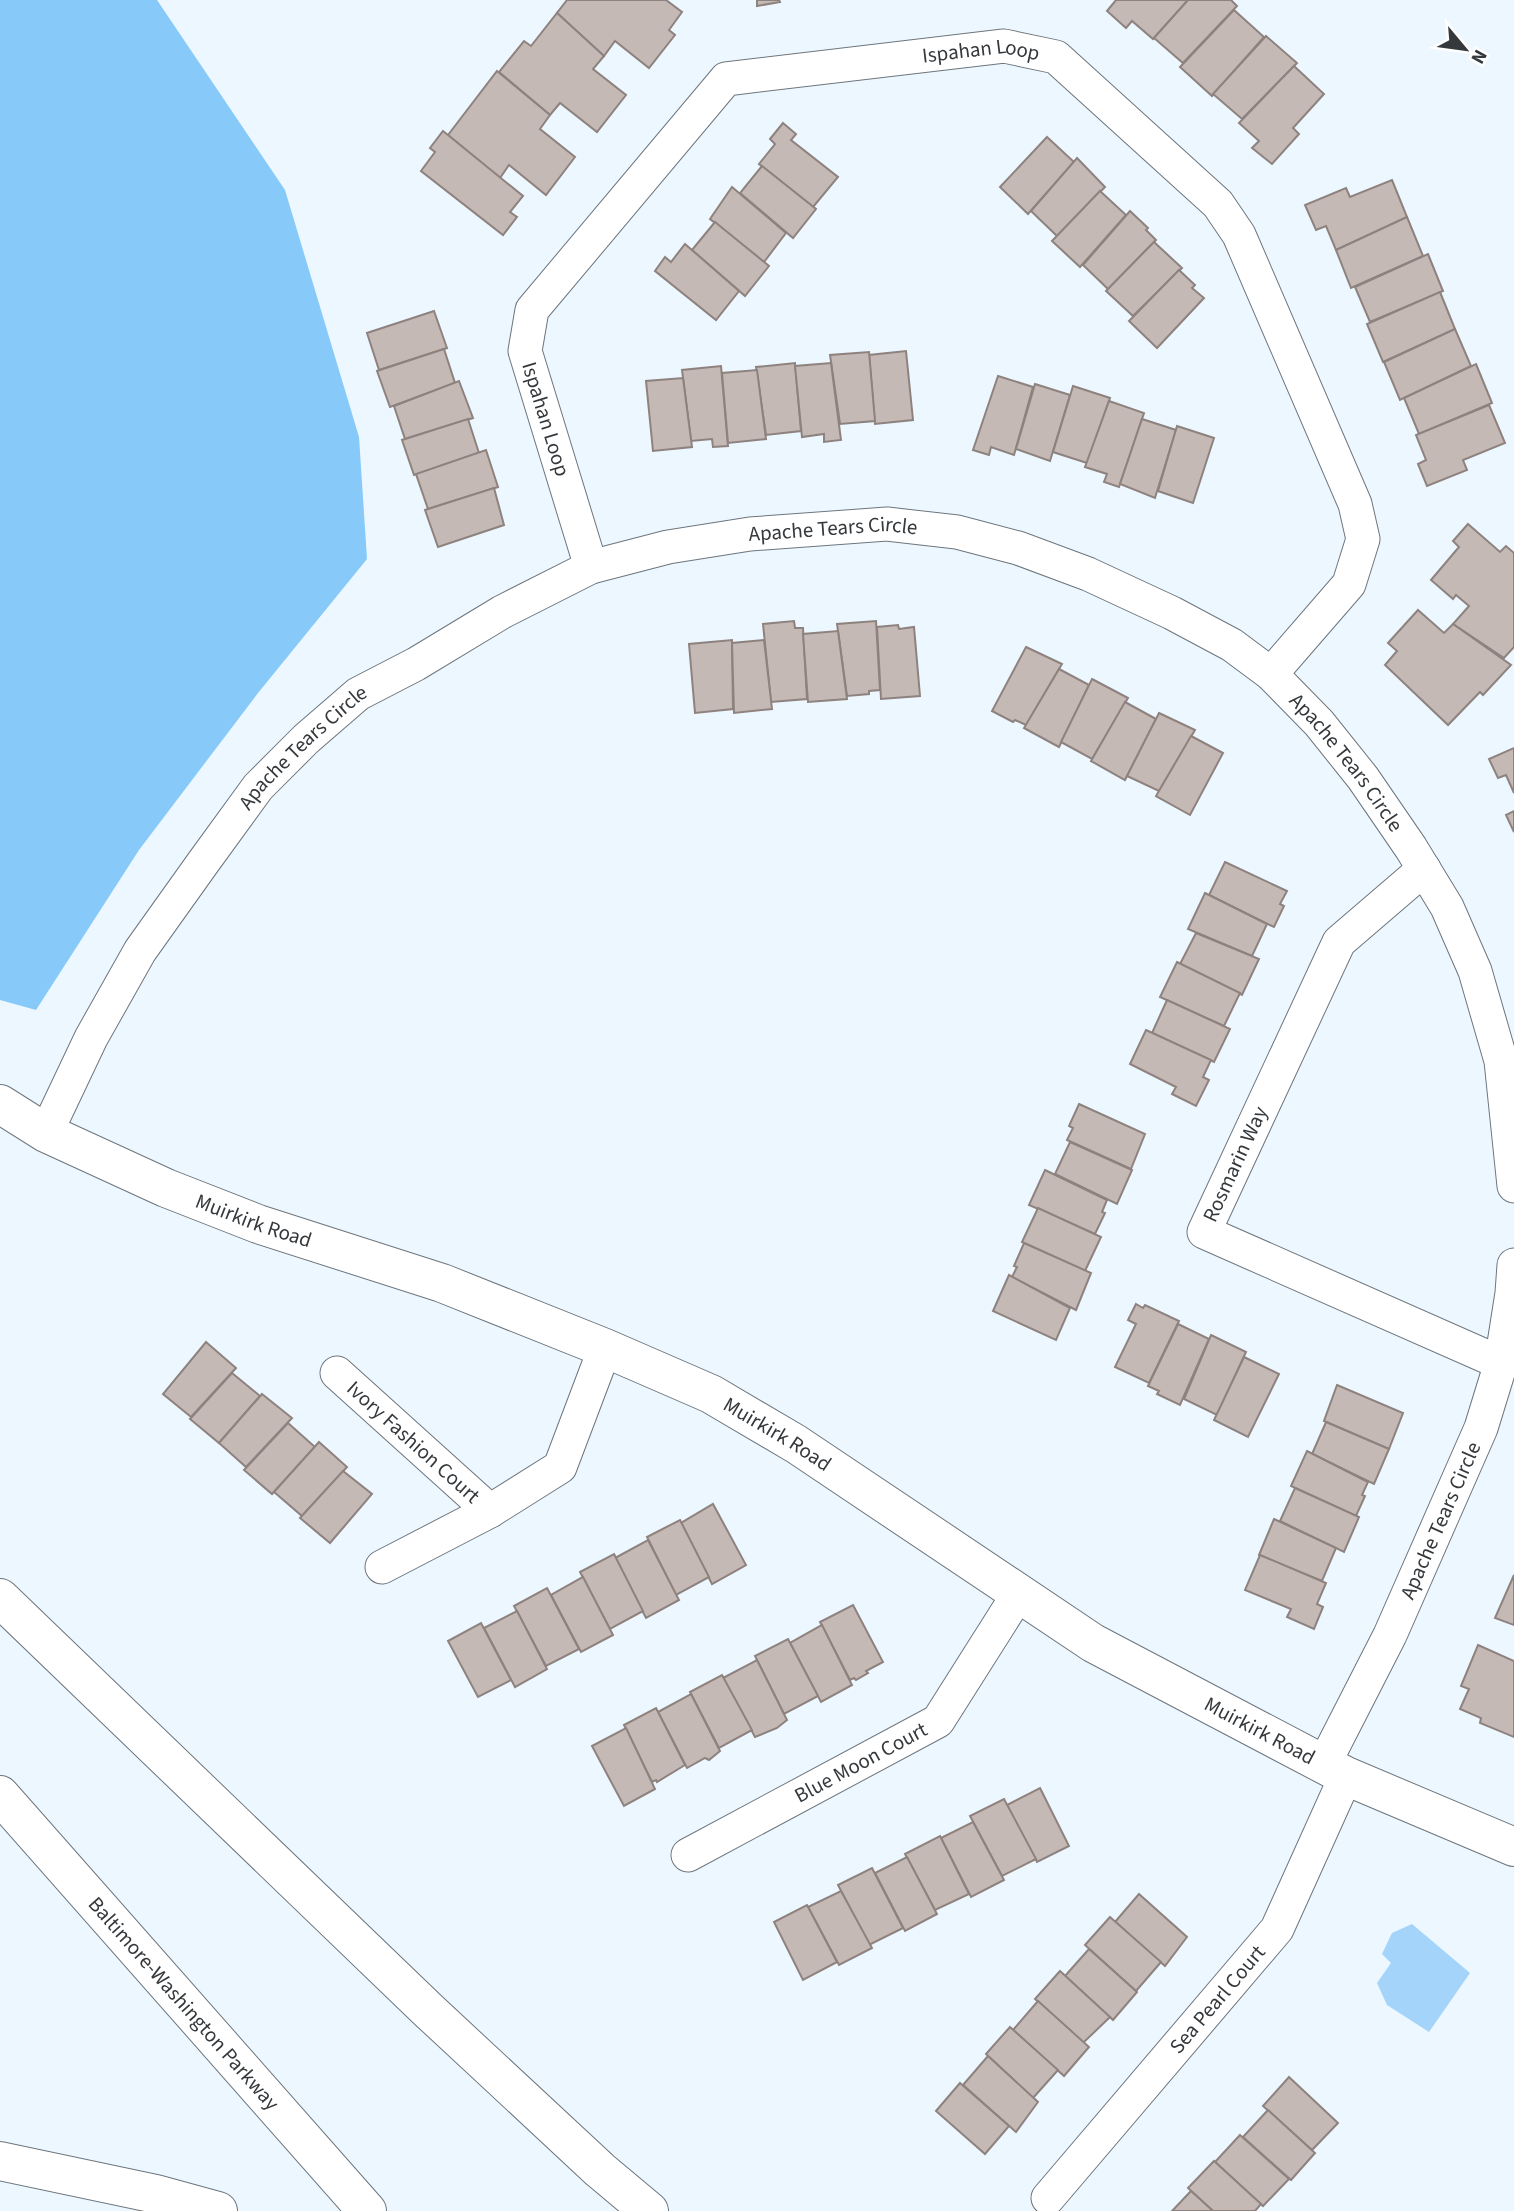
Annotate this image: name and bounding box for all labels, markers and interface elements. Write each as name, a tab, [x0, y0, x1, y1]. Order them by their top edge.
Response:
north arrow	[1430, 14, 1500, 84]
street label: Ispahan Loop	[921, 31, 1042, 71]
text: N	[1464, 44, 1493, 69]
street label: Ispahan Loop	[514, 358, 578, 480]
street label: Apache Tears Circle	[747, 509, 919, 549]
street label: Apache Tears Circle	[231, 677, 372, 816]
street label: Apache Tears Circle	[1282, 686, 1411, 838]
street label: Rosmarin Way	[1195, 1101, 1275, 1227]
street label: Muirkirk Road	[191, 1186, 316, 1255]
street label: Ivory Fashion Court	[340, 1374, 487, 1510]
street label: Muirkirk Road	[718, 1390, 837, 1479]
street label: Apache Tears Circle	[1393, 1437, 1488, 1604]
street label: Muirkirk Road	[1199, 1689, 1321, 1772]
street label: Blue Moon Court	[789, 1715, 933, 1810]
street label: Baltimore-Washington Parkway	[81, 1890, 287, 2117]
street label: Sea Pearl Court	[1162, 1938, 1272, 2060]

